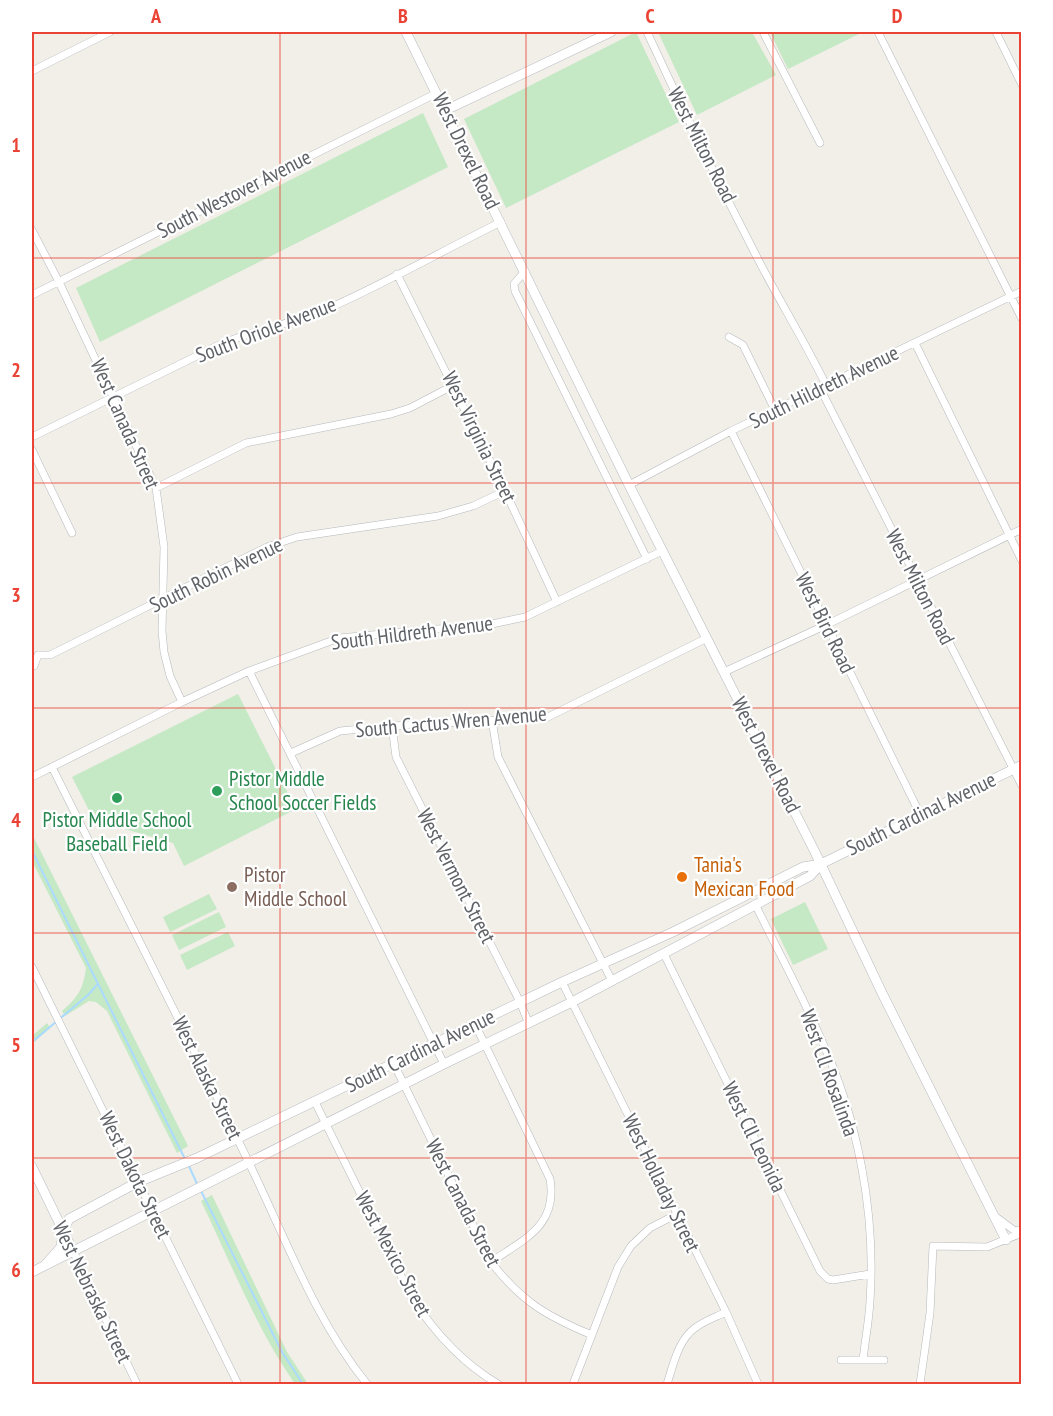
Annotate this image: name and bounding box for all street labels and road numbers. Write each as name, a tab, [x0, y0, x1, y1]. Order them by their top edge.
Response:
street label: West Milton Road	[662, 82, 743, 207]
street label: West Drexel Road	[427, 88, 506, 214]
street label: South Westover Avenue	[152, 143, 315, 244]
street label: South Oriole Avenue	[192, 290, 340, 369]
street label: South Hildreth Avenue	[745, 339, 903, 434]
street label: West Canada Street	[85, 354, 166, 493]
street label: West Virginia Street	[436, 367, 523, 507]
street label: West Milton Road	[880, 524, 961, 649]
street label: South Robin Avenue	[145, 531, 287, 618]
street label: West Bird Road	[789, 568, 861, 678]
street label: South Hildreth Avenue	[329, 609, 494, 656]
street label: West Drexel Road	[726, 692, 807, 817]
street label: South Cactus Wren Avenue	[354, 700, 548, 743]
street label: South Cardinal Avenue	[841, 766, 1000, 861]
street label: West Vermont Street	[411, 804, 502, 948]
street label: South Cardinal Avenue	[340, 1003, 499, 1098]
street label: West Cll Rosalinda	[794, 1006, 865, 1140]
street label: West Alaska Street	[166, 1012, 249, 1144]
street label: West Cll Leonida	[716, 1077, 793, 1197]
street label: West Dakota Street	[93, 1107, 178, 1243]
street label: West Holladay Street	[616, 1109, 707, 1257]
street label: West Canada Street	[420, 1134, 507, 1272]
street label: West Mexico Street	[349, 1186, 438, 1321]
street label: West Nebraska Street	[47, 1217, 138, 1367]

